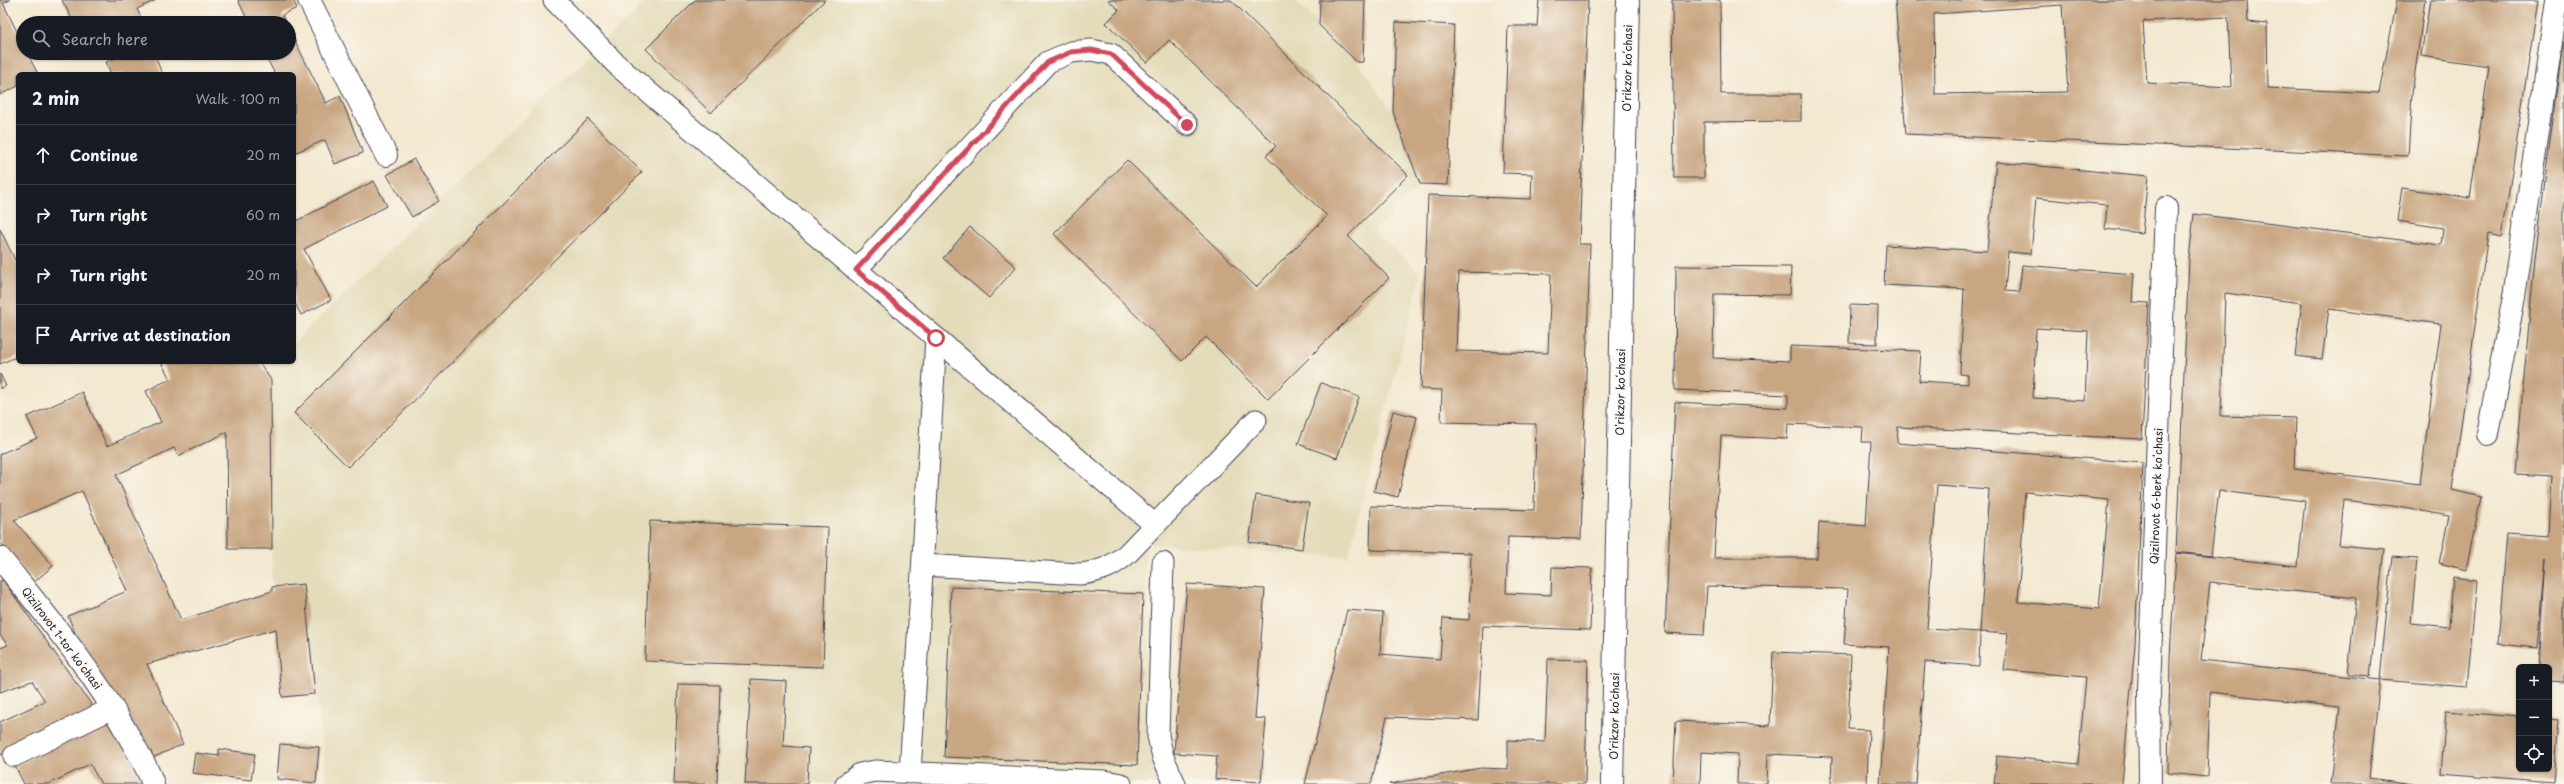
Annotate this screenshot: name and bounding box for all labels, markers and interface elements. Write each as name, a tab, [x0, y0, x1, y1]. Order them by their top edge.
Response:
search box	[16, 16, 296, 60]
street label: Oʻrikzor koʻchasi	[1618, 24, 1636, 112]
icon: search	[30, 27, 52, 49]
text: Search here	[62, 27, 148, 50]
text: 2 min	[32, 85, 79, 111]
text: Walk · 100 m	[196, 89, 280, 108]
route end	[1178, 116, 1196, 134]
text: Continue	[70, 143, 138, 166]
icon: ahead	[32, 144, 54, 166]
text: 20 m	[246, 145, 280, 164]
text: Turn right	[70, 203, 147, 226]
icon: right	[32, 204, 54, 226]
text: 60 m	[246, 205, 280, 224]
text: Turn right	[70, 263, 147, 286]
icon: right	[32, 264, 54, 286]
text: 20 m	[246, 265, 280, 284]
text: Arrive at destination	[70, 323, 231, 346]
icon: arrive	[32, 324, 54, 346]
route start	[927, 329, 945, 347]
street label: Oʻrikzor koʻchasi	[1611, 348, 1629, 436]
street label: Qizilrovot 6-berk koʻchasi	[2145, 428, 2167, 564]
street label: Qizilrovot 1-tor koʻchasi	[18, 583, 106, 693]
map controls	[2516, 664, 2552, 772]
button: +	[2516, 664, 2552, 700]
street label: Oʻrikzor koʻchasi	[1605, 672, 1623, 760]
button: −	[2516, 700, 2552, 736]
button: locate	[2516, 736, 2552, 772]

